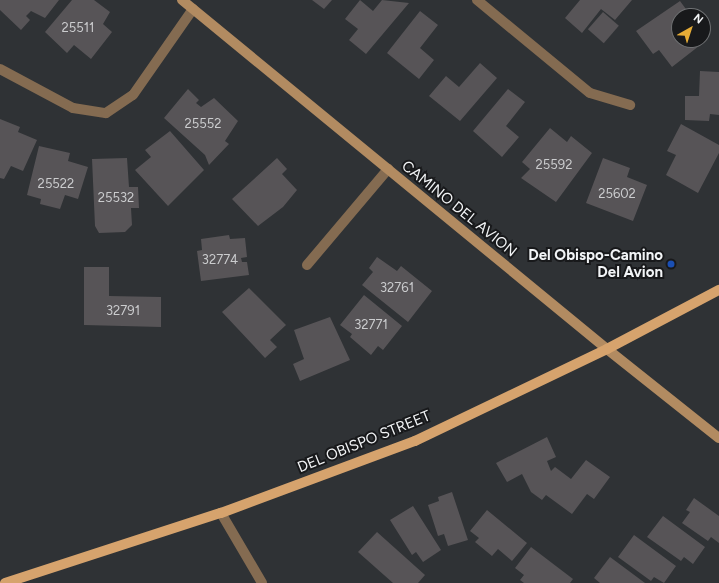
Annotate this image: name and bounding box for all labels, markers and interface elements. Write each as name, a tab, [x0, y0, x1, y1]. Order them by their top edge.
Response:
north arrow	[671, 8, 711, 48]
text: N	[691, 11, 706, 27]
house number: 25511	[62, 20, 94, 36]
house number: 25552	[185, 116, 221, 132]
street label: CAMINO DEL AVION	[398, 157, 520, 261]
house number: 25592	[536, 157, 572, 173]
house number: 25522	[38, 176, 74, 192]
house number: 25602	[598, 186, 636, 202]
house number: 25532	[98, 190, 134, 206]
place label: Del Obispo-Camino Del Avion	[528, 246, 663, 281]
house number: 32774	[202, 252, 238, 268]
marker: Del Obispo-Camino Del Avion	[666, 259, 676, 269]
house number: 32761	[380, 280, 414, 296]
house number: 32791	[106, 303, 140, 319]
house number: 32771	[354, 317, 388, 333]
street label: DEL OBISPO STREET	[295, 407, 433, 477]

